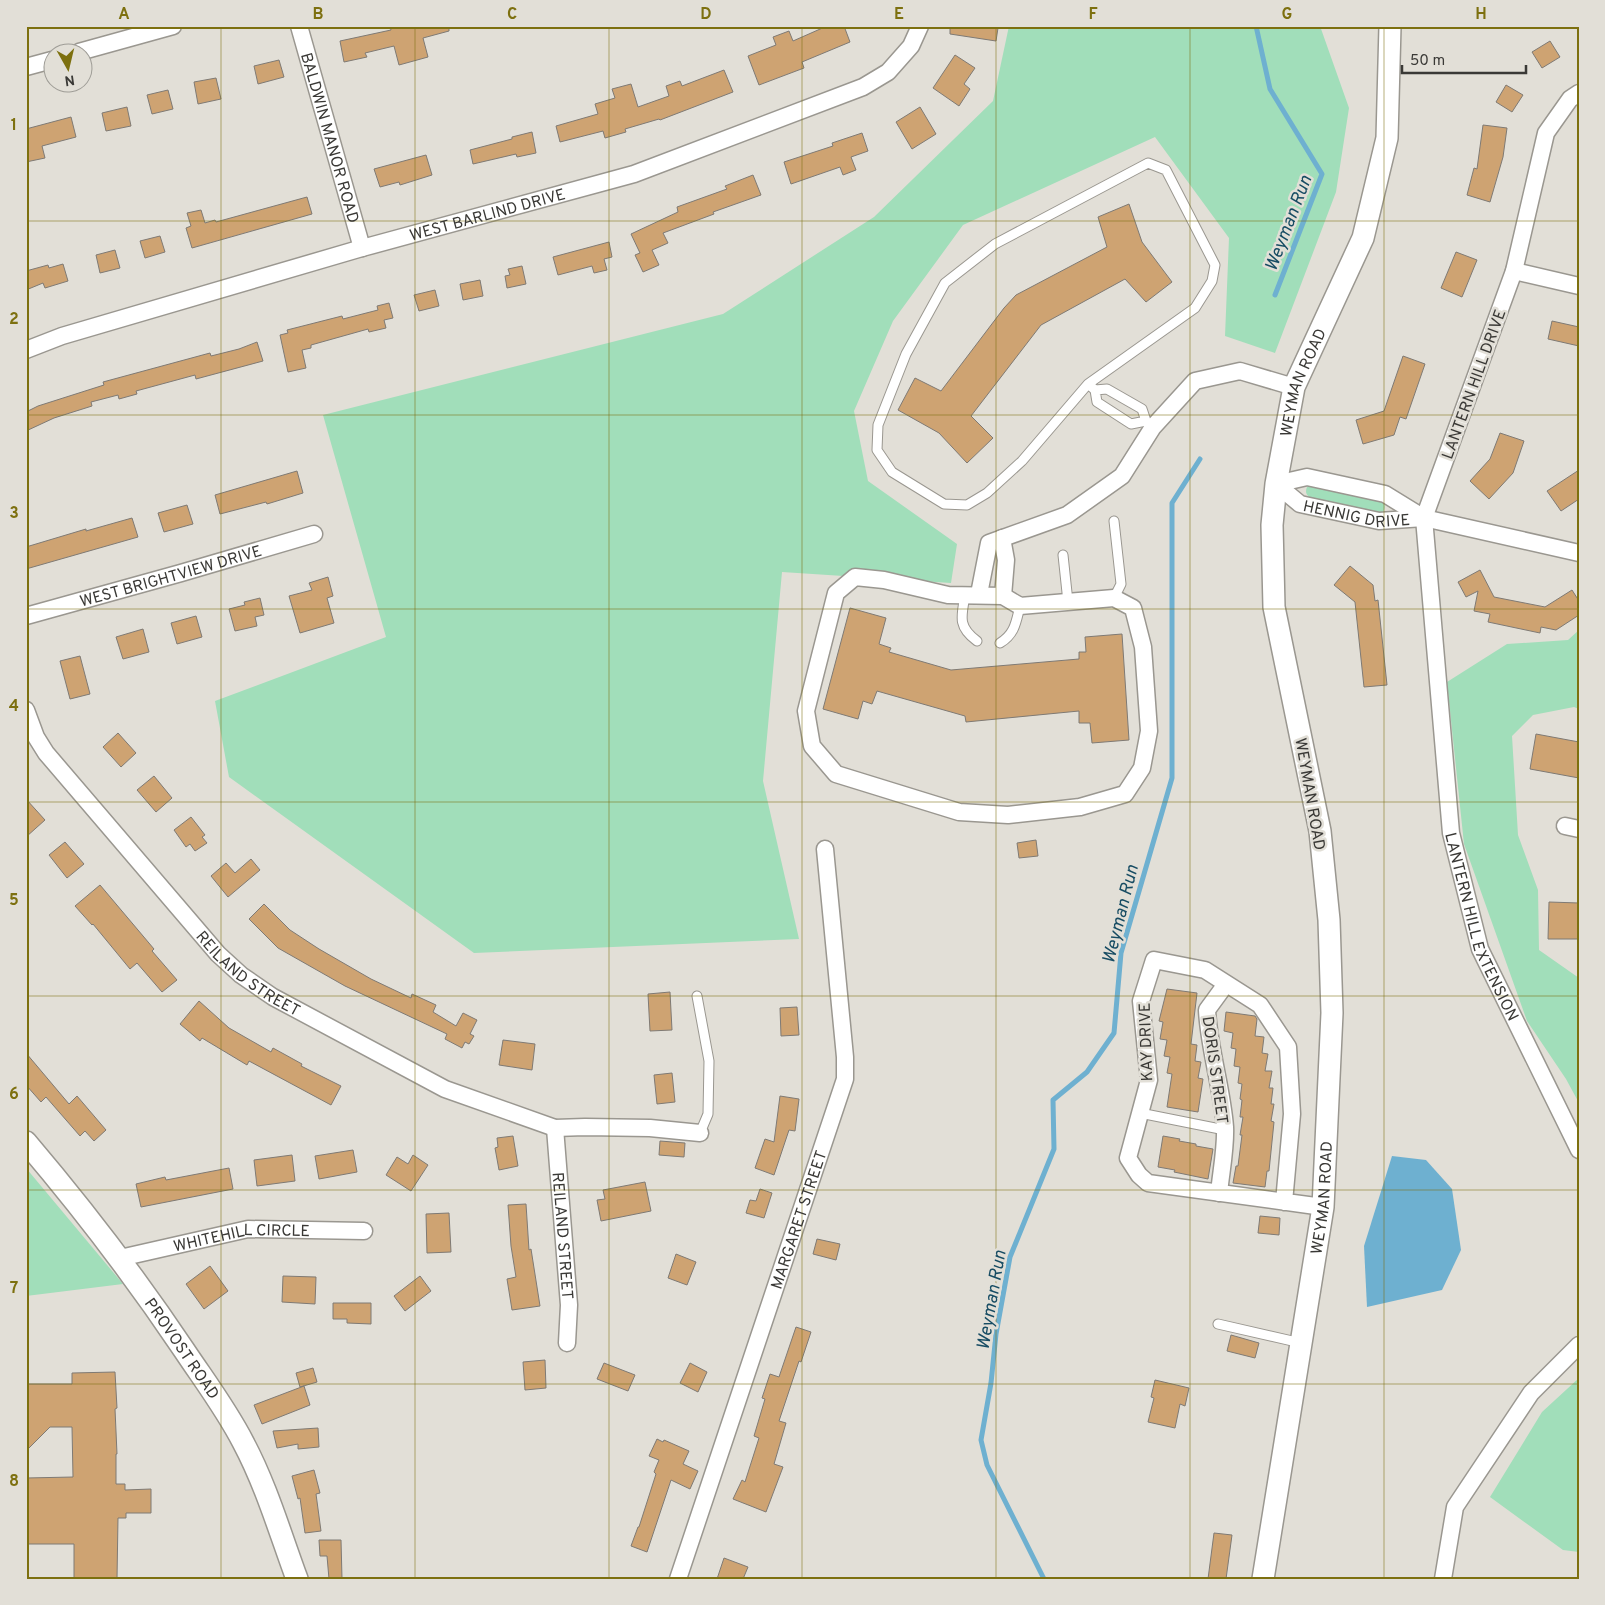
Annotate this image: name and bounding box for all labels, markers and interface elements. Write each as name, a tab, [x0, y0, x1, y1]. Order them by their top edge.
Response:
text: A	[118, 5, 130, 25]
text: B	[312, 5, 324, 25]
text: C	[507, 5, 517, 25]
text: D	[700, 5, 712, 25]
text: E	[894, 5, 904, 25]
text: F	[1088, 5, 1098, 25]
text: G	[1282, 5, 1292, 25]
text: H	[1475, 5, 1487, 25]
north arrow	[42, 42, 92, 92]
scale bar	[1402, 42, 1526, 74]
street label: BALDWIN MANOR ROAD	[295, 51, 362, 226]
text: 50 m	[1410, 52, 1445, 71]
text: N	[63, 70, 76, 89]
text: 1	[11, 116, 17, 136]
water label: Weyman Run	[1261, 172, 1318, 275]
street label: WEST BARLIND DRIVE	[408, 185, 568, 247]
street label: LANTERN HILL DRIVE	[1438, 307, 1511, 462]
text: 2	[9, 310, 19, 330]
street label: WEYMAN ROAD	[1277, 326, 1332, 438]
street label: HENNIG DRIVE	[1301, 497, 1411, 533]
text: 3	[9, 504, 19, 524]
street label: WEST BRIGHTVIEW DRIVE	[78, 542, 264, 613]
text: 4	[9, 697, 19, 717]
street label: WEYMAN ROAD	[1289, 737, 1329, 852]
street label: LANTERN HILL EXTENSION	[1439, 831, 1522, 1025]
water label: Weyman Run	[1098, 862, 1145, 966]
text: 5	[9, 891, 19, 911]
street label: REILAND STREET	[191, 927, 303, 1022]
street label: KAY DRIVE	[1136, 1002, 1158, 1082]
street label: DORIS STREET	[1197, 1015, 1231, 1125]
text: 6	[9, 1085, 19, 1105]
street label: WEYMAN ROAD	[1308, 1141, 1338, 1256]
street label: MARGARET STREET	[767, 1148, 832, 1292]
street label: REILAND STREET	[547, 1171, 577, 1300]
street label: WHITEHILL CIRCLE	[172, 1221, 310, 1258]
water label: Weyman Run	[972, 1248, 1013, 1352]
text: 7	[10, 1279, 18, 1299]
street label: PROVOST ROAD	[139, 1295, 223, 1404]
text: 8	[9, 1472, 19, 1492]

